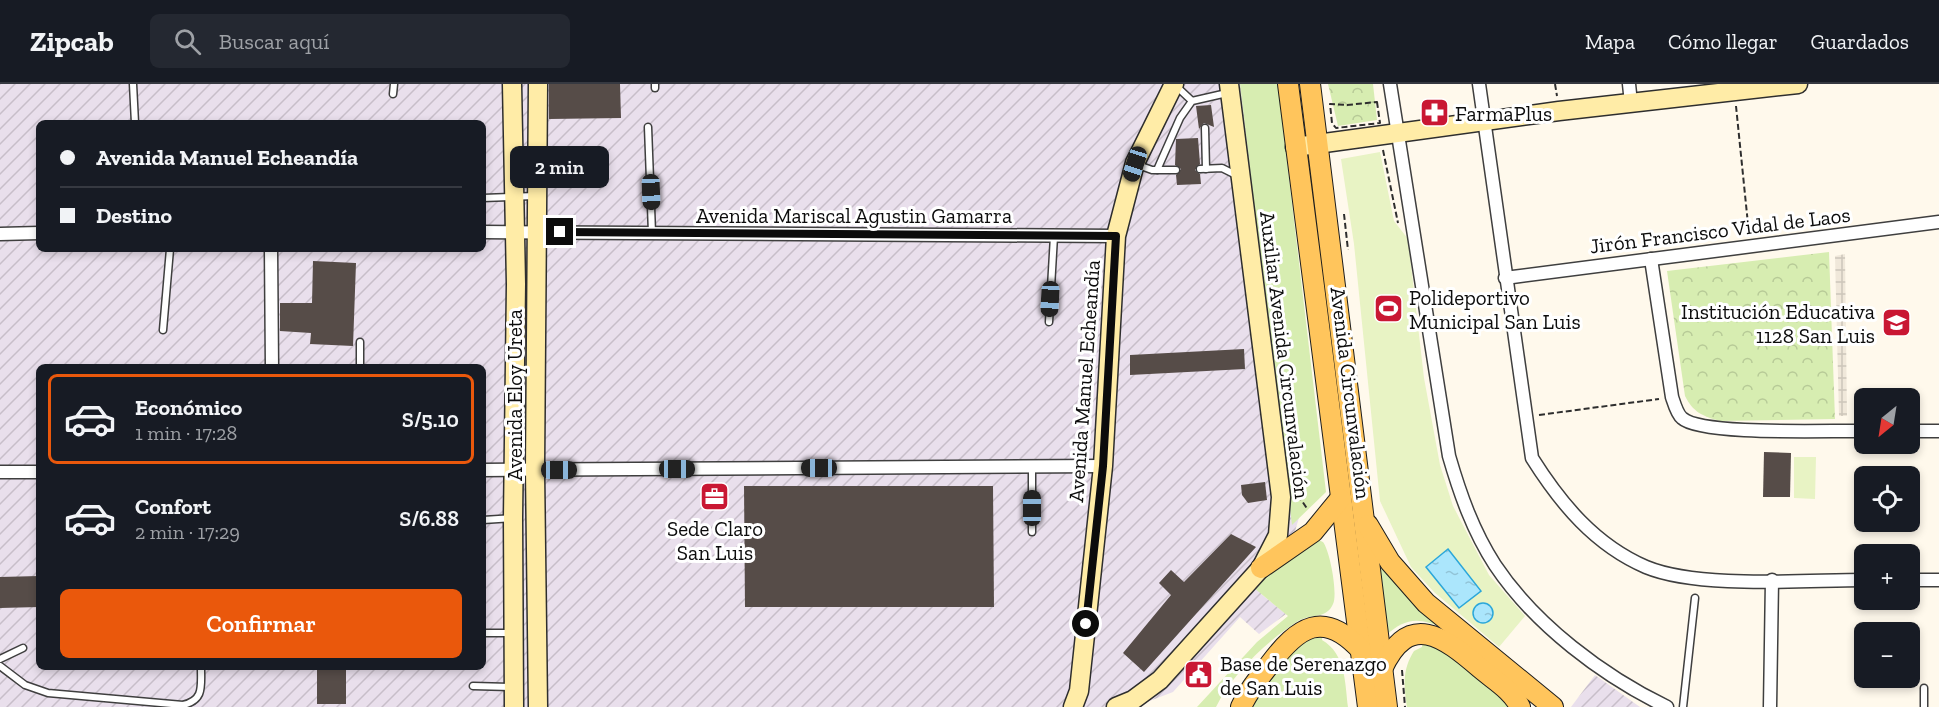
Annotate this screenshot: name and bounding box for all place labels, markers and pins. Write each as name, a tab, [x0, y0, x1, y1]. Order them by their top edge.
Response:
pharmacy icon: FarmaPlus	[1418, 97, 1450, 129]
place label: FarmaPlus	[1455, 101, 1552, 126]
place label: Polideportivo Municipal San Luis	[1409, 285, 1581, 334]
sports icon: Polideportivo Municipal San Luis	[1372, 293, 1404, 325]
place label: Institución Educativa 1128 San Luis	[1681, 299, 1875, 348]
school or university icon: Institución Educativa 1128 San Luis	[1880, 307, 1912, 339]
office icon: Sede Claro San Luis	[699, 481, 731, 513]
place label: Sede Claro San Luis	[667, 516, 763, 565]
place label: Base de Serenazgo de San Luis	[1220, 651, 1387, 700]
public building icon: Base de Serenazgo de San Luis	[1183, 659, 1215, 691]

